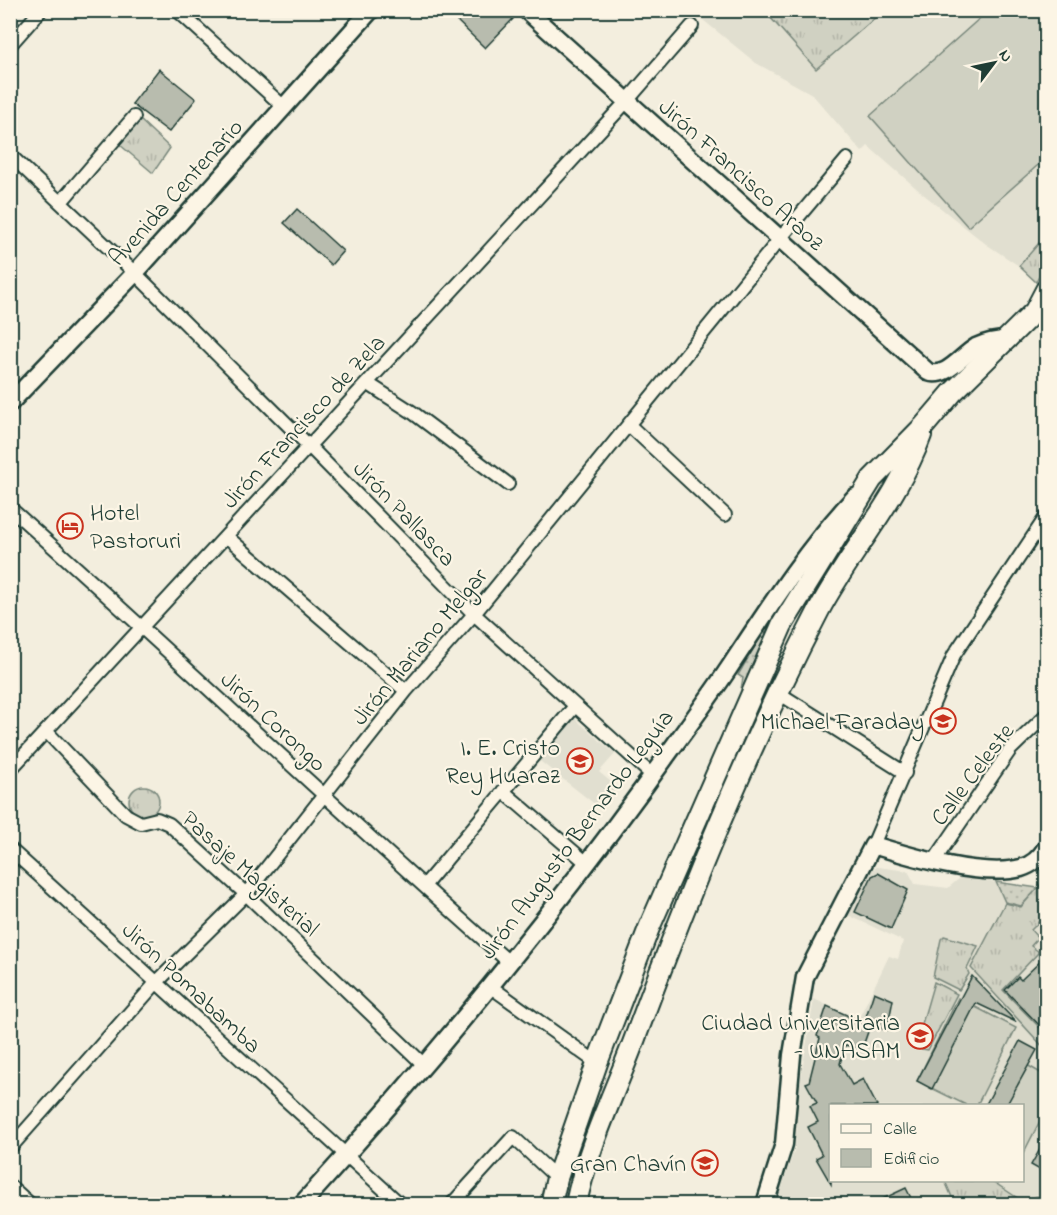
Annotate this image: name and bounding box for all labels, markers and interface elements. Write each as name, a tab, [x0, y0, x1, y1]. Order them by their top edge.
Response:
north arrow	[964, 33, 1024, 93]
text: N	[992, 45, 1018, 67]
street label: Jirón Francisco Araoz	[649, 91, 832, 261]
street label: Avenida Centenario	[101, 112, 253, 275]
street label: Jirón Francisco de Zela	[214, 328, 395, 518]
street label: Jirón Pallasca	[343, 454, 463, 576]
place label: Hotel Pastoruri	[90, 497, 181, 560]
hotel icon: Hotel Pastoruri	[55, 511, 85, 541]
street label: Jirón Mariano Melgar	[344, 561, 498, 734]
street label: Jirón Corongo	[211, 664, 333, 781]
street label: Jirón Augusto Bernardo Leguía	[472, 703, 684, 968]
place label: Michael Faraday	[761, 706, 924, 742]
school or university icon: Michael Faraday	[928, 706, 958, 736]
street label: Calle Celeste	[924, 717, 1024, 834]
place label: I. E. Cristo Rey Huaraz	[446, 732, 561, 796]
school or university icon: I. E. Cristo Rey Huaraz	[565, 746, 595, 776]
street label: Pasaje Magisterial	[173, 803, 326, 946]
street label: Jirón Pomabamba	[112, 915, 268, 1063]
place label: Ciudad Universitaria - UNASAM	[701, 1007, 900, 1070]
school or university icon: Ciudad Universitaria - UNASAM	[905, 1021, 935, 1051]
legend	[829, 1104, 1024, 1182]
text: Calle	[883, 1117, 918, 1143]
text: Edificio	[883, 1147, 939, 1173]
place label: Gran Chavín	[570, 1148, 686, 1183]
school or university icon: Gran Chavín	[690, 1148, 720, 1178]

